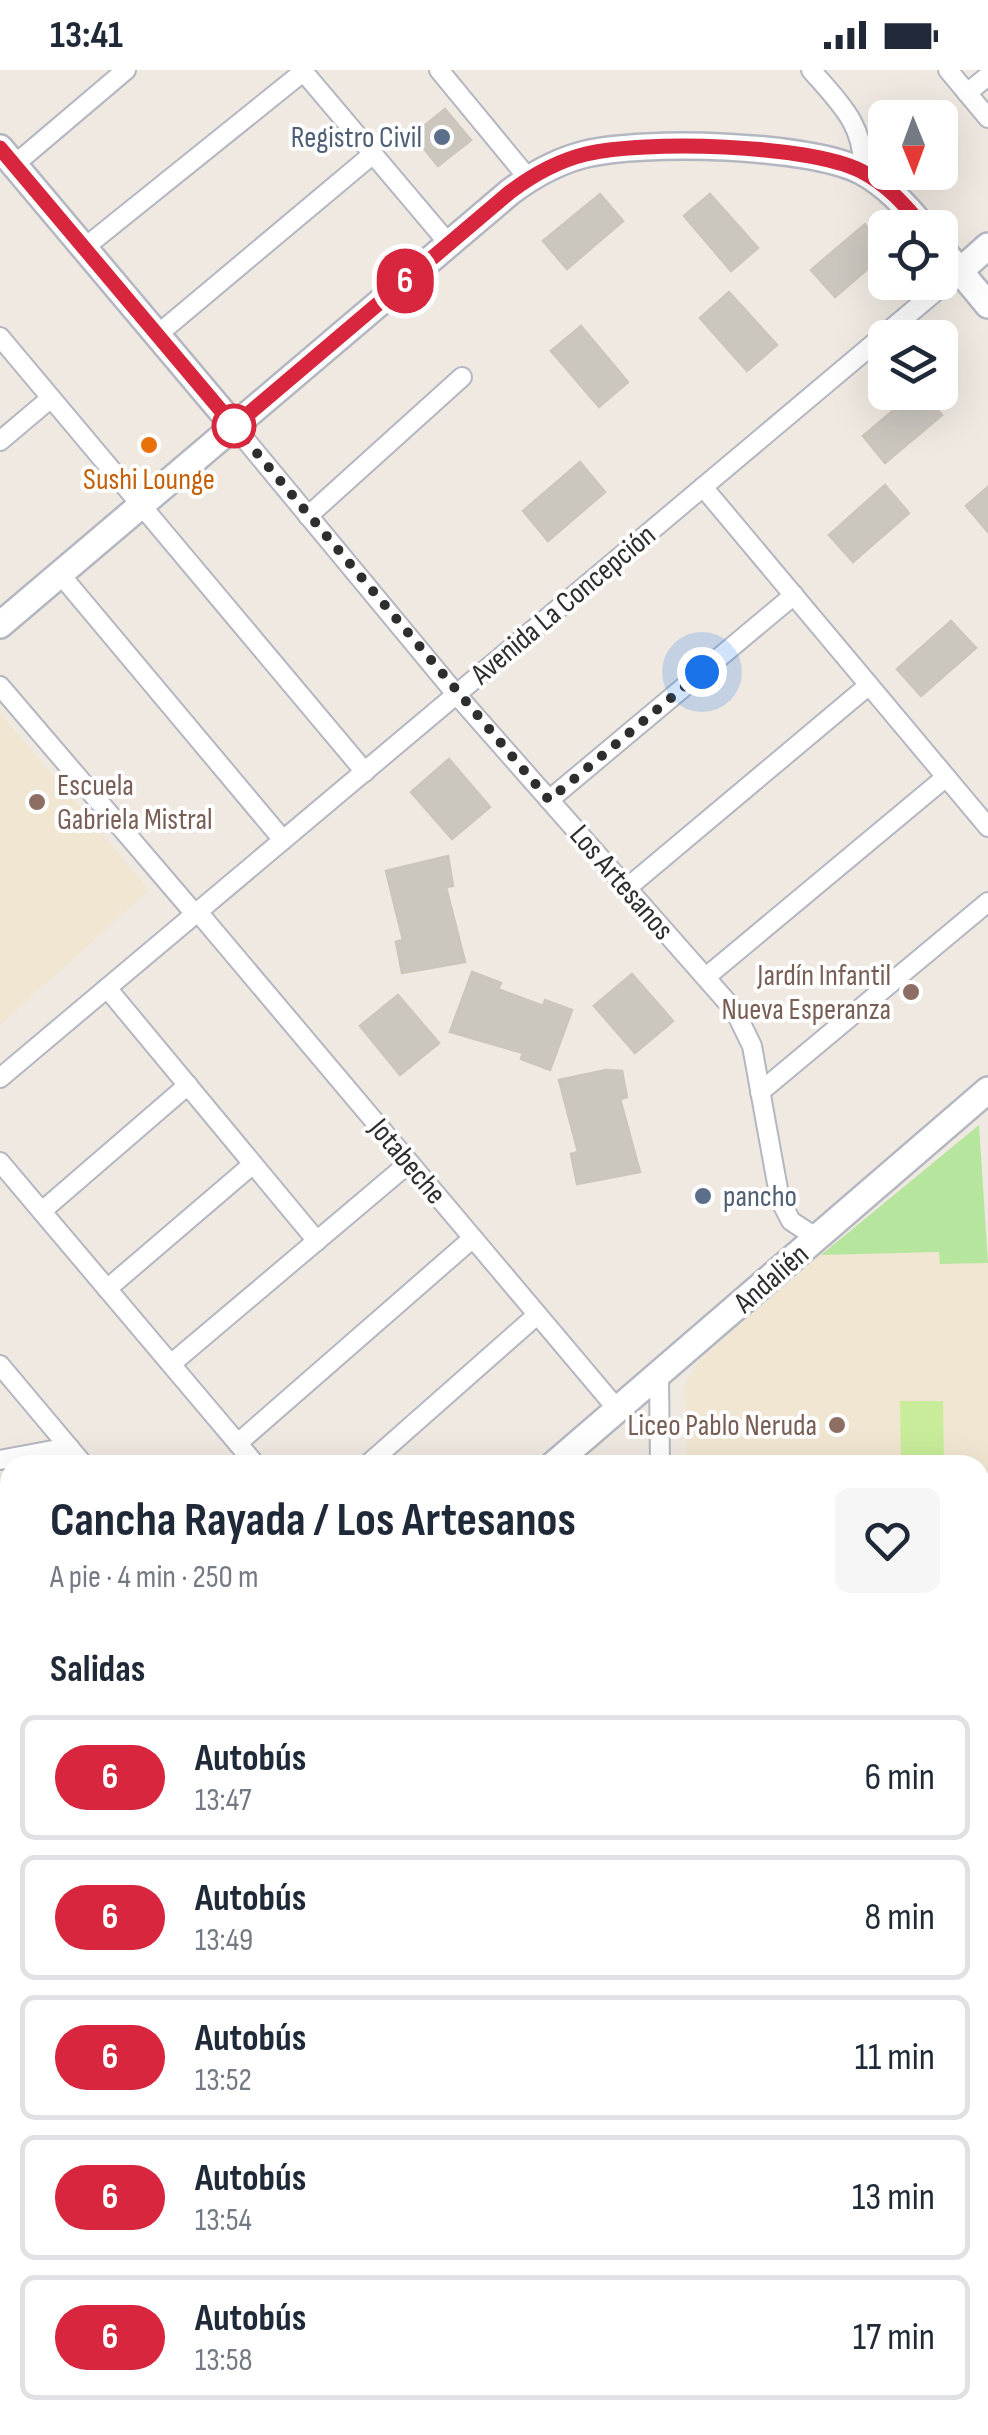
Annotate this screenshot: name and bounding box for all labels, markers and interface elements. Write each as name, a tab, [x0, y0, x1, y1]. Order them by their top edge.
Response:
text: 13:41	[50, 13, 123, 58]
north arrow	[868, 100, 958, 190]
map controls	[868, 100, 958, 410]
place label: Registro Civil	[291, 120, 422, 156]
marker: Registro Civil	[431, 126, 453, 148]
button: locate	[868, 210, 958, 300]
line badge: 6	[372, 248, 438, 314]
text: 6	[397, 260, 413, 303]
button: layers	[868, 320, 958, 410]
unlabelled marker	[213, 405, 255, 447]
marker: Sushi Lounge	[138, 434, 160, 456]
place label: Sushi Lounge	[83, 462, 215, 498]
street label: Avenida La Concepción	[463, 517, 663, 693]
your location	[677, 647, 727, 697]
place label: Escuela Gabriela Mistral	[57, 768, 213, 838]
marker: Escuela Gabriela Mistral	[26, 791, 48, 813]
street label: Los Artesanos	[562, 818, 681, 947]
place label: Jardín Infantil Nueva Esperanza	[721, 958, 891, 1028]
marker: Jardín Infantil Nueva Esperanza	[900, 981, 922, 1003]
street label: Jotabeche	[360, 1111, 453, 1212]
place label: pancho	[723, 1179, 797, 1215]
marker: pancho	[692, 1185, 714, 1207]
street label: Andalién	[726, 1237, 816, 1322]
place label: Liceo Pablo Neruda	[628, 1408, 817, 1444]
marker: Liceo Pablo Neruda	[826, 1414, 848, 1436]
button: heart	[835, 1488, 940, 1593]
text: Cancha Rayada / Los Artesanos	[50, 1492, 576, 1549]
text: A pie · 4 min · 250 m	[50, 1558, 259, 1597]
text: Salidas	[50, 1647, 145, 1692]
text: Autobús	[195, 1736, 306, 1781]
text: 6 min	[865, 1755, 935, 1800]
text: 6	[102, 1756, 118, 1799]
text: 13:47	[195, 1781, 252, 1820]
text: Autobús	[195, 1876, 306, 1921]
text: 8 min	[865, 1895, 935, 1940]
text: 6	[102, 1896, 118, 1939]
text: 13:49	[195, 1921, 253, 1960]
text: Autobús	[195, 2016, 306, 2061]
text: 11 min	[855, 2035, 935, 2080]
text: 6	[102, 2036, 118, 2079]
text: 13:52	[195, 2061, 252, 2100]
text: Autobús	[195, 2156, 306, 2201]
text: 13 min	[852, 2175, 935, 2220]
text: 6	[102, 2176, 118, 2219]
text: 13:54	[195, 2201, 252, 2240]
text: Autobús	[195, 2296, 306, 2341]
text: 17 min	[853, 2315, 935, 2360]
text: 6	[102, 2316, 118, 2359]
text: 13:58	[195, 2341, 253, 2380]

